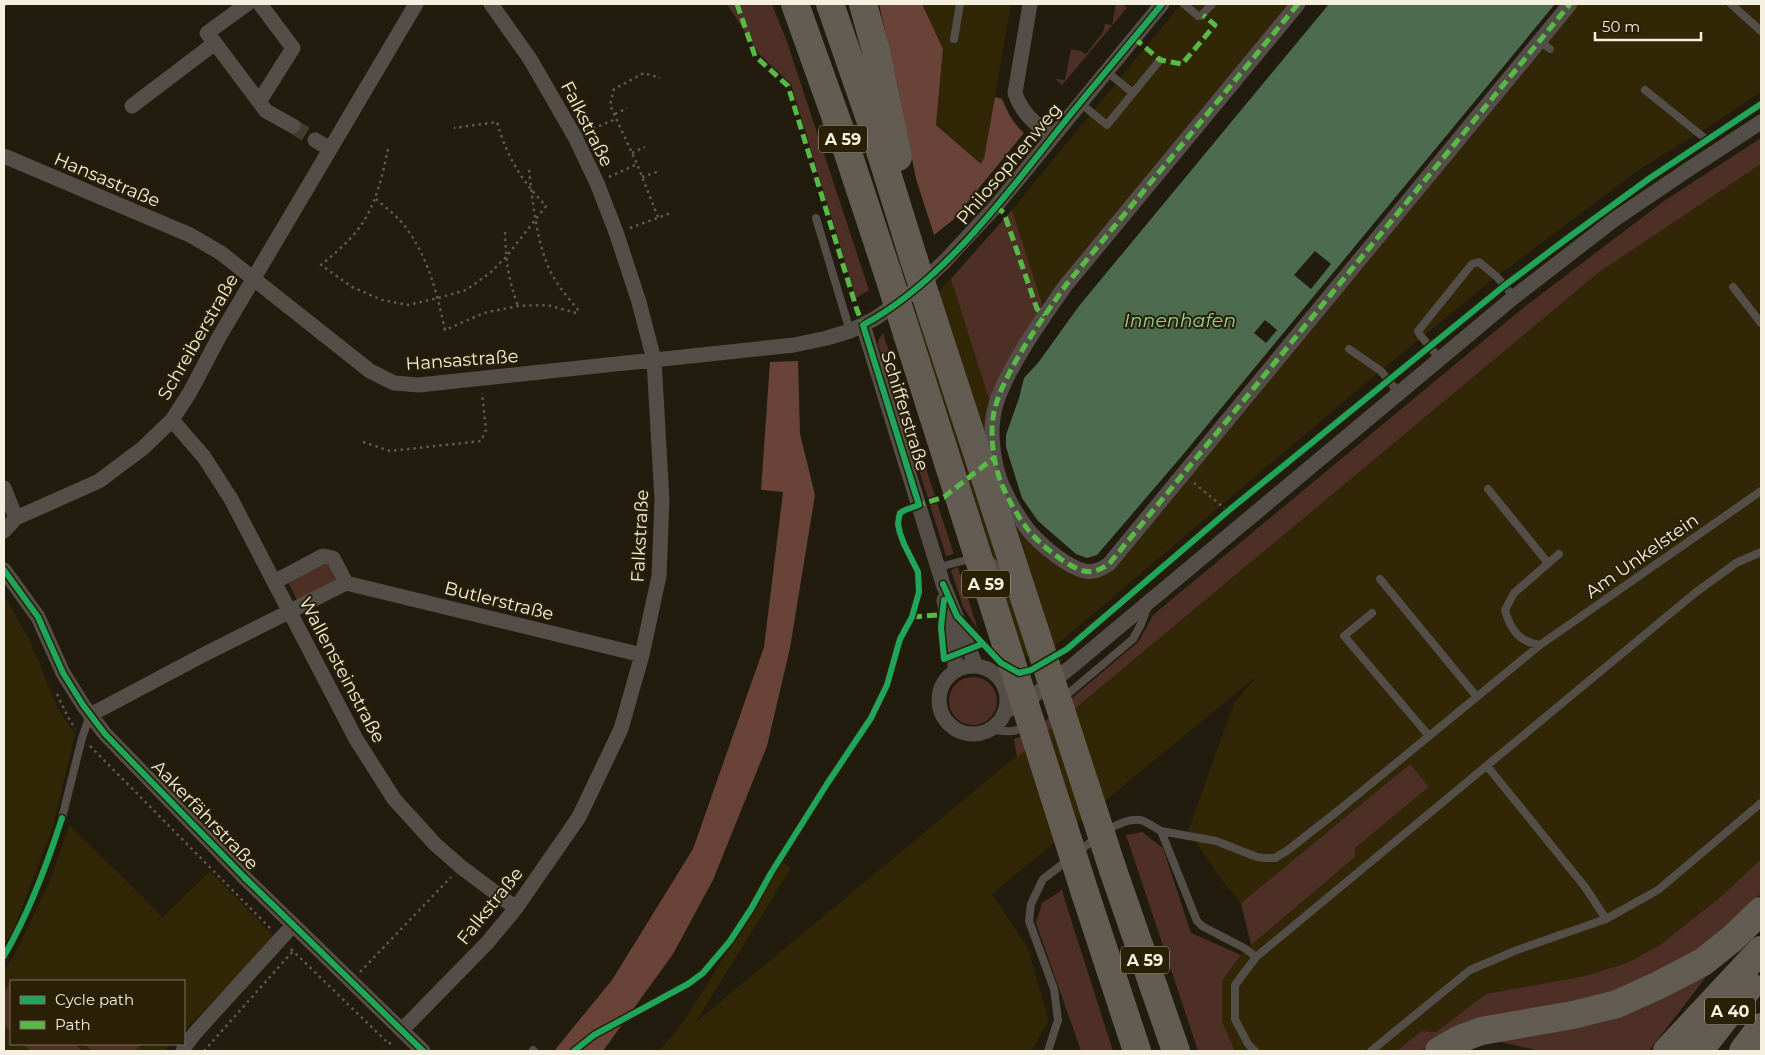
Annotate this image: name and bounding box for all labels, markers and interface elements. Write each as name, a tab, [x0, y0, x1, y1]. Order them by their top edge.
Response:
scale bar	[1595, 10, 1701, 42]
text: 50 m	[1602, 17, 1640, 36]
street label: Falkstraße	[556, 78, 618, 171]
street label: Philosophenweg	[952, 99, 1066, 229]
road number: A 59	[819, 126, 867, 152]
street label: Hansastraße	[51, 148, 163, 212]
street label: Schreiberstraße	[153, 270, 243, 404]
water label: Innenhafen	[1124, 309, 1236, 332]
street label: Hansastraße	[405, 345, 519, 375]
street label: Schifferstraße	[876, 348, 934, 474]
street label: Falkstraße	[627, 489, 653, 583]
street label: Am Unkelstein	[1581, 509, 1703, 603]
road number: A 59	[962, 570, 1010, 598]
street label: Butlerstraße	[442, 577, 556, 625]
street label: Wallensteinstraße	[294, 593, 390, 747]
street label: Aakerfährstraße	[147, 756, 263, 875]
street label: Falkstraße	[452, 863, 528, 949]
road number: A 59	[1121, 946, 1169, 974]
legend	[10, 980, 185, 1045]
text: Cycle path	[55, 990, 134, 1009]
road number: A 40	[1705, 998, 1755, 1024]
text: Path	[55, 1015, 91, 1034]

